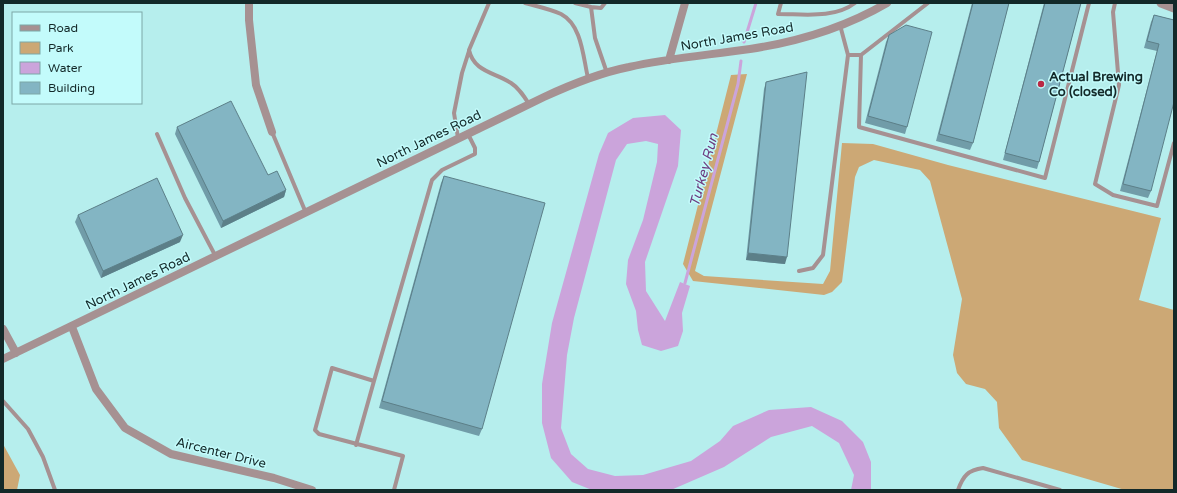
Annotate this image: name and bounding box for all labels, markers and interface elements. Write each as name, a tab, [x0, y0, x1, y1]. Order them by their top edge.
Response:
legend	[12, 12, 142, 104]
street label: North James Road	[679, 19, 795, 55]
text: Road	[48, 21, 78, 35]
text: Park	[48, 41, 74, 55]
text: Water	[48, 61, 83, 75]
place label: Actual Brewing Co (closed)	[1049, 69, 1143, 100]
marker: Actual Brewing Co (closed)	[1036, 79, 1046, 89]
text: Building	[48, 81, 95, 95]
street label: North James Road	[374, 107, 484, 171]
water label: Turkey Run	[686, 131, 722, 208]
street label: North James Road	[83, 249, 193, 313]
street label: Aircenter Drive	[174, 434, 268, 472]

